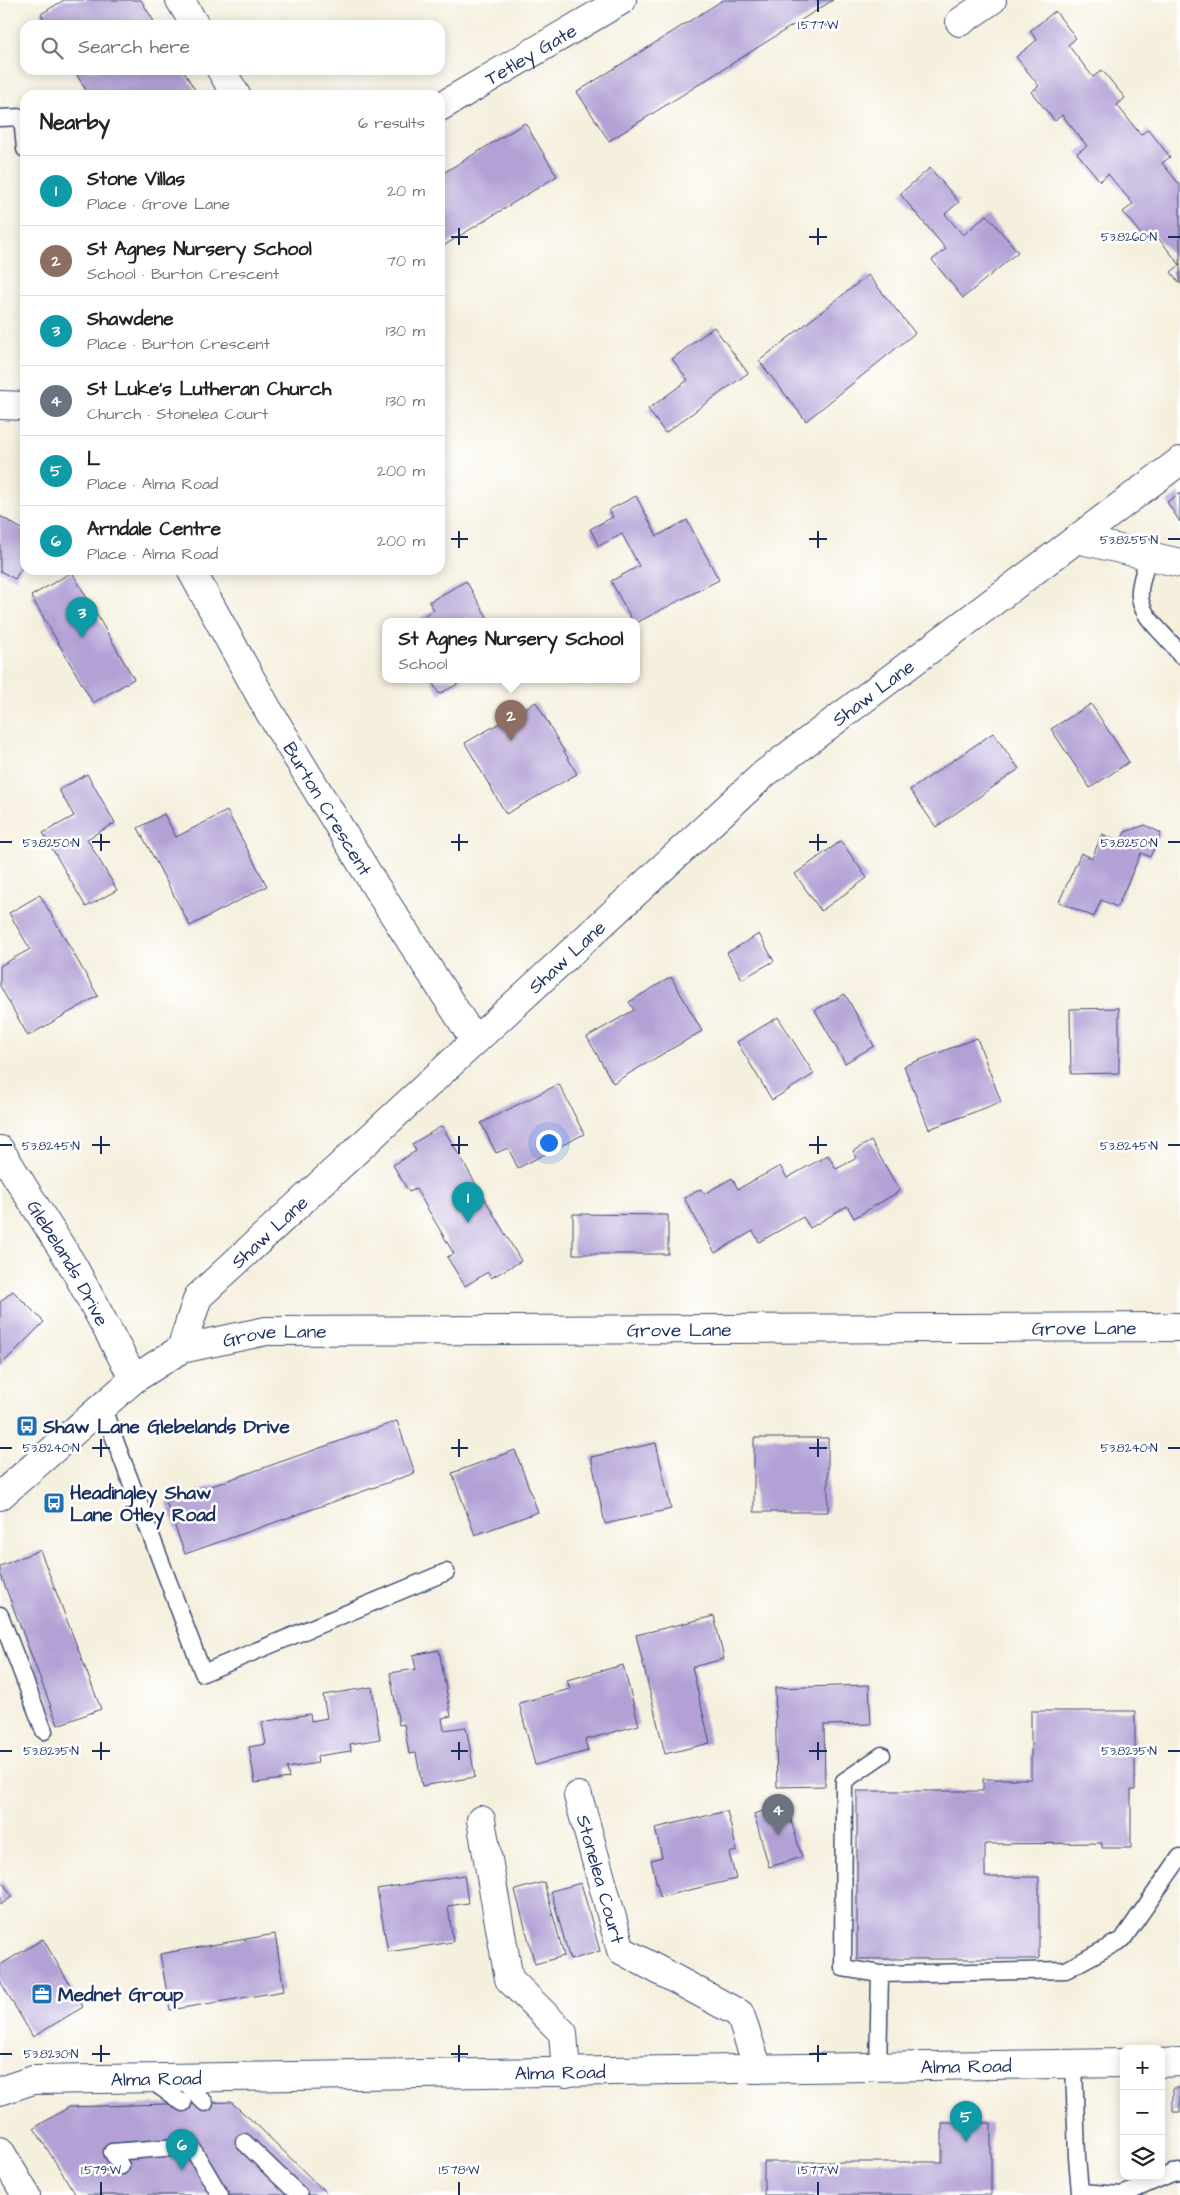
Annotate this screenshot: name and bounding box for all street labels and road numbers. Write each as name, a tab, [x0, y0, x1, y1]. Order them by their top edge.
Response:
street label: Tetley Gate	[480, 18, 582, 93]
street label: Shaw Lane	[827, 654, 920, 733]
street label: Burton Crescent	[276, 737, 378, 882]
street label: Shaw Lane	[523, 915, 612, 1000]
street label: Shaw Lane	[225, 1190, 315, 1275]
street label: Glebelands Drive	[20, 1195, 115, 1331]
street label: Grove Lane	[1032, 1315, 1137, 1343]
street label: Grove Lane	[627, 1317, 732, 1344]
street label: Grove Lane	[220, 1319, 327, 1355]
street label: Stonelea Court	[569, 1812, 631, 1947]
street label: Alma Road	[920, 2053, 1012, 2081]
street label: Alma Road	[515, 2059, 606, 2087]
street label: Alma Road	[111, 2065, 202, 2094]

